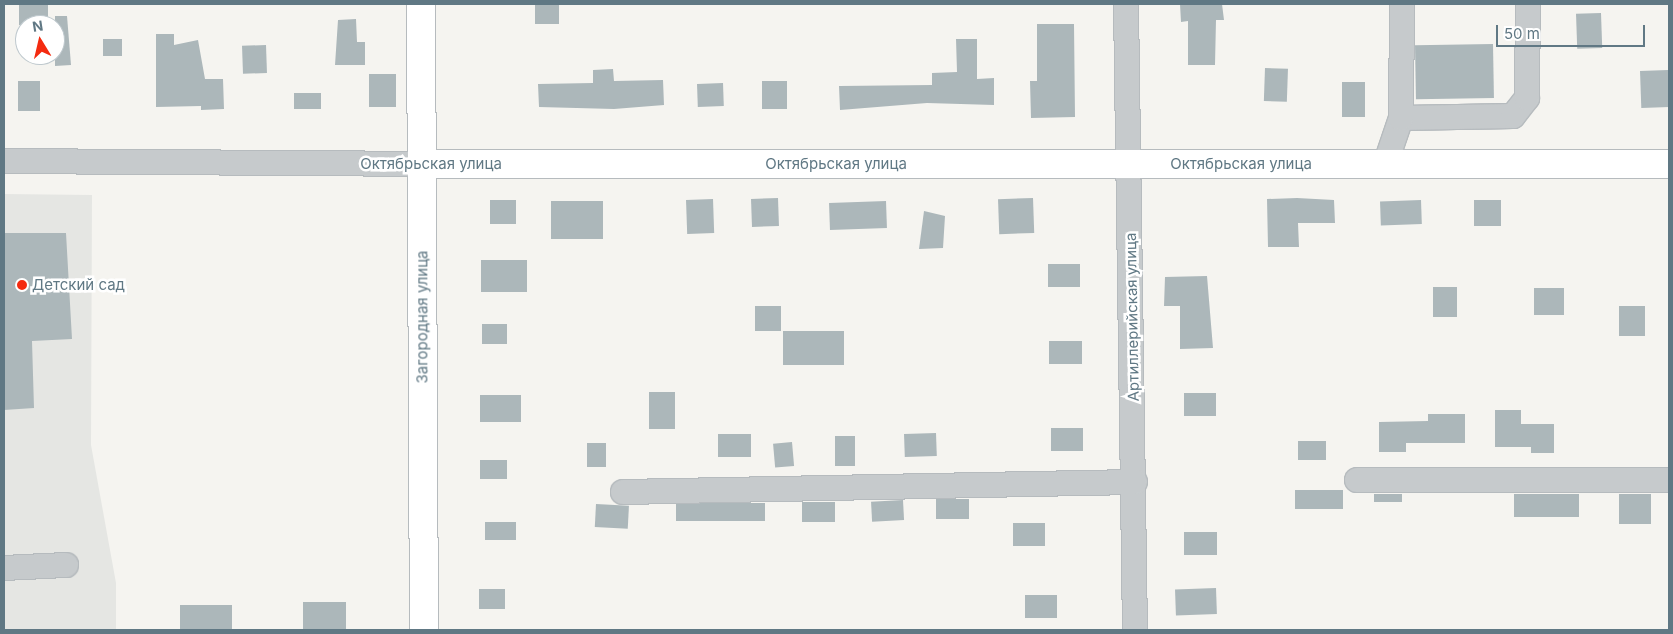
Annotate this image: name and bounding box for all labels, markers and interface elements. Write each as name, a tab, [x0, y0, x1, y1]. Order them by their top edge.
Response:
north arrow	[15, 15, 65, 65]
scale bar	[1498, 15, 1647, 47]
text: N	[31, 16, 44, 35]
text: 50 m	[1504, 24, 1540, 43]
street label: Октябрьская улица	[360, 155, 502, 173]
street label: Октябрьская улица	[765, 155, 907, 173]
street label: Октябрьская улица	[1170, 155, 1312, 173]
street label: Артиллерийская улица	[1122, 232, 1142, 402]
street label: Загородная улица	[413, 250, 431, 384]
place label: Детский сад	[32, 276, 125, 294]
marker: Детский сад	[16, 279, 28, 291]

